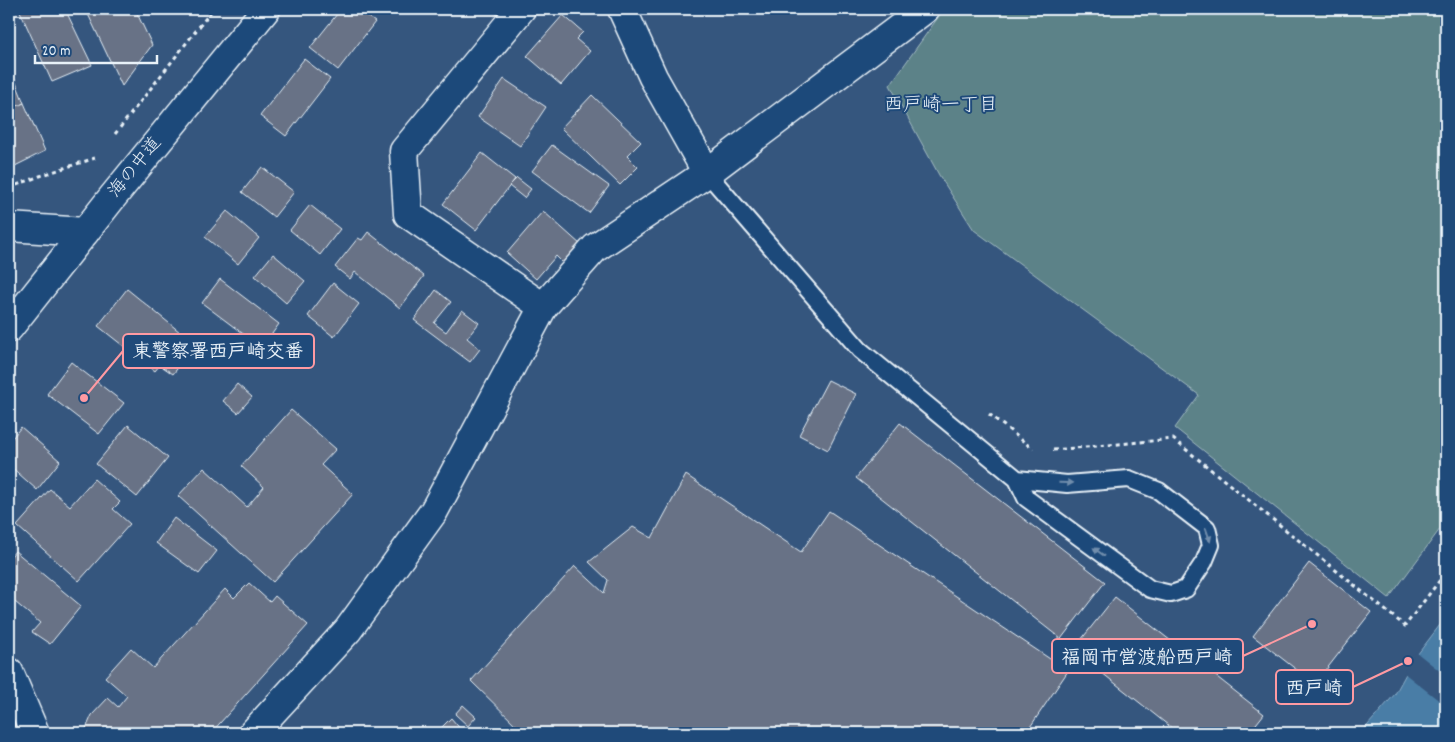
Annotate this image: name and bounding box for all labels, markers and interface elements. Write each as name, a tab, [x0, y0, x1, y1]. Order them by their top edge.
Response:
scale bar	[35, 32, 158, 64]
text: 20 m	[42, 41, 70, 63]
district label: 西戸崎一丁目	[884, 93, 998, 120]
street label: 海の中道	[104, 132, 168, 204]
callout: 東警察署西戸崎交番	[123, 334, 314, 368]
text: 東警察署西戸崎交番	[132, 340, 304, 367]
one-way arrow	[1058, 479, 1074, 487]
one-way arrow	[1204, 528, 1212, 543]
one-way arrow	[1092, 547, 1106, 557]
callout: 福岡市営渡船西戸崎	[1052, 639, 1243, 673]
text: 福岡市営渡船西戸崎	[1061, 646, 1233, 673]
callout: 西戸崎	[1276, 670, 1353, 704]
text: 西戸崎	[1285, 677, 1343, 704]

